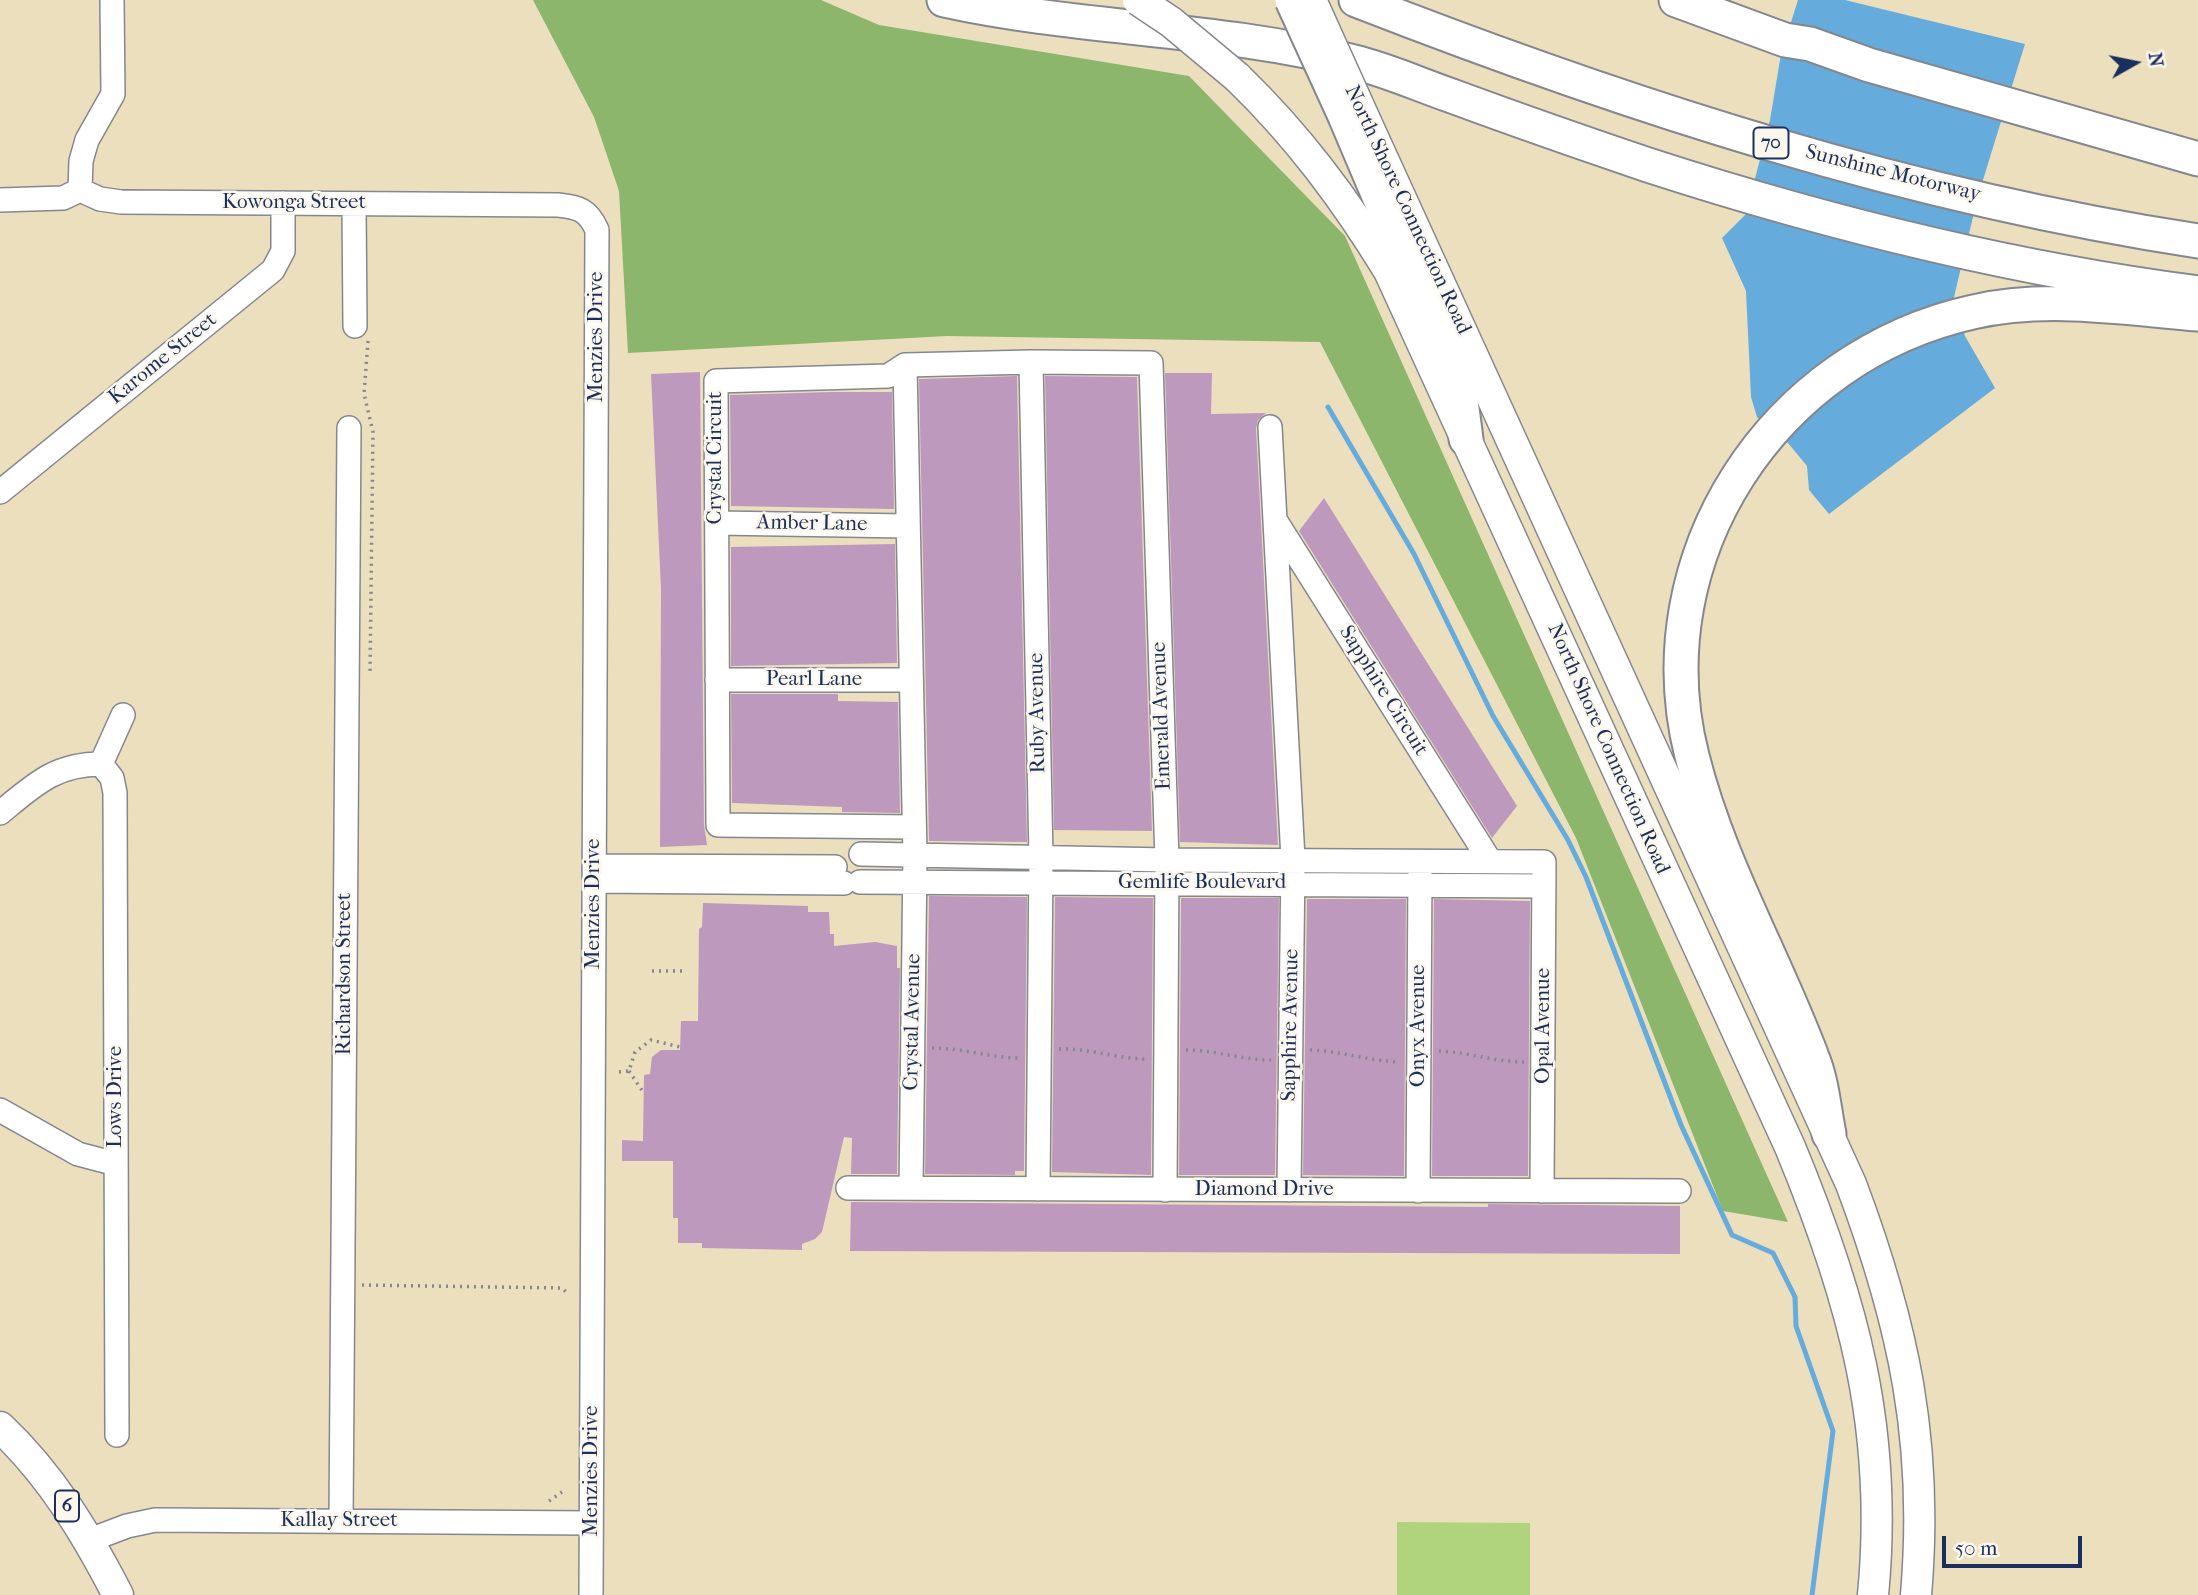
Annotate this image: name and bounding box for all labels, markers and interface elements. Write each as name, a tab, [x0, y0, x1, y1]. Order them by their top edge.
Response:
north arrow	[2100, 28, 2170, 98]
text: N	[2144, 51, 2168, 69]
street label: North Shore Connection Road	[1338, 82, 1476, 338]
road number: 70	[1754, 127, 1788, 158]
street label: Sunshine Motorway	[1803, 140, 1983, 208]
street label: Kowonga Street	[222, 190, 366, 216]
street label: Menzies Drive	[584, 272, 610, 402]
street label: Karome Street	[104, 308, 222, 410]
street label: Crystal Circuit	[703, 391, 729, 525]
street label: Amber Lane	[756, 510, 868, 538]
street label: North Shore Connection Road	[1541, 620, 1675, 878]
street label: Sapphire Circuit	[1333, 621, 1433, 761]
street label: Emerald Avenue	[1147, 641, 1177, 791]
street label: Ruby Avenue	[1024, 653, 1052, 773]
street label: Pearl Lane	[766, 667, 862, 693]
street label: Menzies Drive	[581, 839, 607, 969]
street label: Gemlife Boulevard	[1118, 870, 1286, 896]
street label: Richardson Street	[332, 893, 358, 1055]
street label: Sapphire Avenue	[1277, 948, 1305, 1102]
street label: Crystal Avenue	[899, 953, 927, 1091]
street label: Onyx Avenue	[1406, 965, 1432, 1087]
street label: Opal Avenue	[1531, 968, 1557, 1084]
street label: Lows Drive	[103, 1046, 129, 1148]
street label: Diamond Drive	[1194, 1177, 1334, 1203]
street label: Menzies Drive	[579, 1406, 605, 1536]
road number: 6	[55, 1490, 79, 1522]
street label: Kallay Street	[280, 1508, 398, 1534]
scale bar	[1946, 1522, 2086, 1566]
text: 50 m	[1955, 1536, 1998, 1560]

